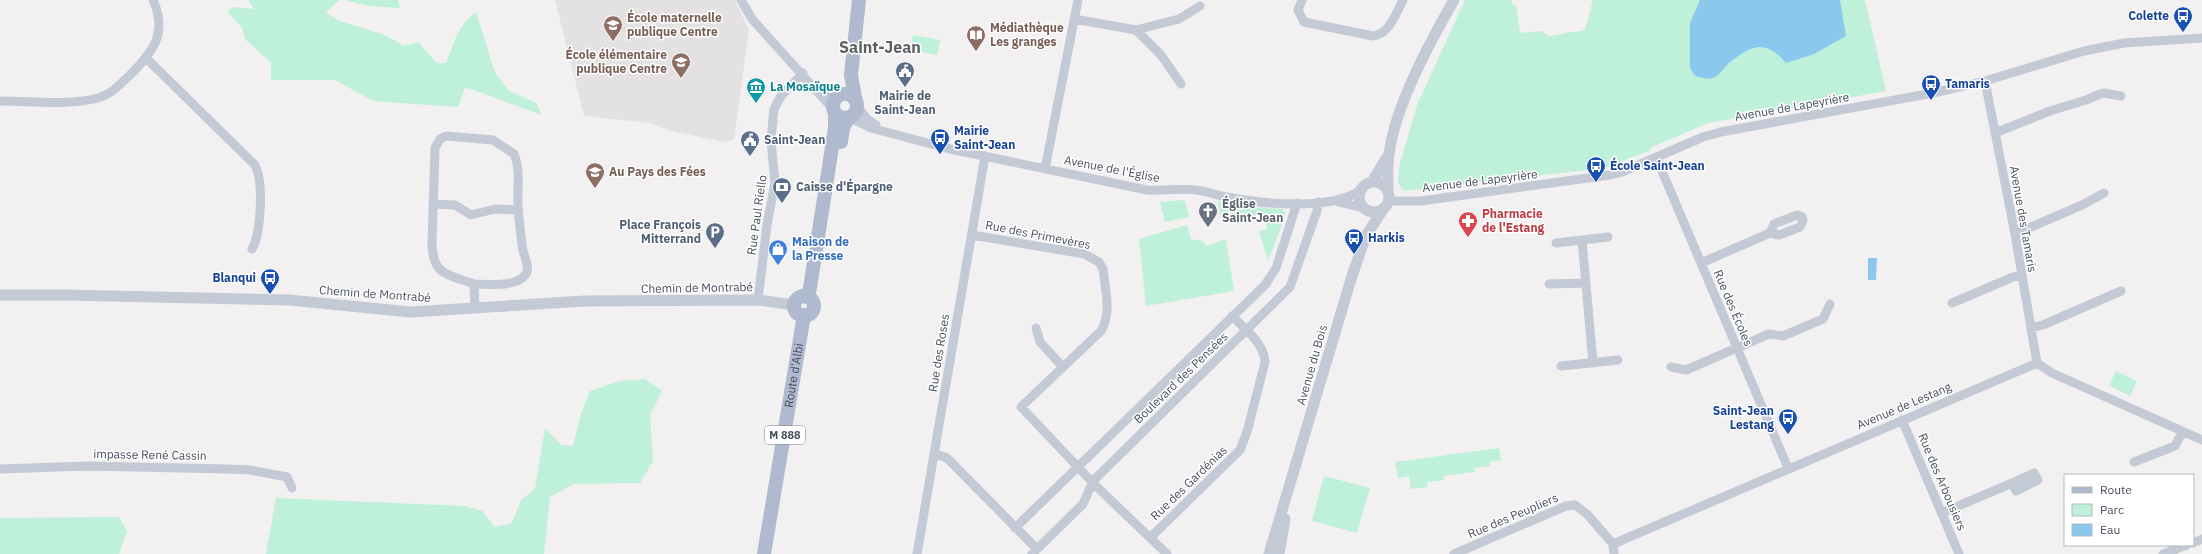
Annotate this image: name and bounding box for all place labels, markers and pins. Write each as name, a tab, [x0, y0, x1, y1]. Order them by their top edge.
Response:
bus stop icon: Colette	[2172, 5, 2194, 33]
place label: Colette	[2128, 8, 2169, 23]
place label: École maternelle publique Centre	[627, 9, 722, 39]
school or university icon: École maternelle publique Centre	[602, 14, 624, 42]
place label: Médiathèque Les granges	[990, 20, 1064, 49]
library icon: Médiathèque Les granges	[965, 24, 987, 52]
place label: École élémentaire publique Centre	[566, 46, 667, 76]
school or university icon: École élémentaire publique Centre	[670, 51, 692, 79]
public building icon: Mairie de Saint-Jean	[894, 60, 916, 88]
bus stop icon: Tamaris	[1920, 73, 1942, 101]
museum icon: La Mosaïque	[745, 76, 767, 104]
place label: Tamaris	[1945, 76, 1990, 91]
place label: La Mosaïque	[770, 79, 840, 94]
place label: Mairie de Saint-Jean	[874, 88, 936, 117]
place label: Mairie Saint-Jean	[954, 123, 1015, 152]
bus stop icon: Mairie Saint-Jean	[929, 127, 951, 155]
public building icon: Saint-Jean	[739, 129, 761, 157]
place label: Saint-Jean	[764, 132, 825, 147]
bus stop icon: École Saint-Jean	[1585, 155, 1607, 183]
place label: École Saint-Jean	[1610, 157, 1705, 173]
school or university icon: Au Pays des Fées	[584, 161, 606, 189]
place label: Au Pays des Fées	[609, 164, 706, 179]
bank icon: Caisse d'Épargne	[771, 176, 793, 204]
place label: Caisse d'Épargne	[796, 178, 893, 194]
place label: Église Saint-Jean	[1222, 195, 1283, 225]
church icon: Église Saint-Jean	[1197, 200, 1219, 228]
place label: Pharmacie de l'Estang	[1482, 206, 1545, 235]
pharmacy icon: Pharmacie de l'Estang	[1457, 210, 1479, 238]
place label: Place François Mitterrand	[619, 217, 701, 246]
parking icon: Place François Mitterrand	[704, 221, 726, 249]
bus stop icon: Harkis	[1343, 227, 1365, 255]
place label: Harkis	[1368, 230, 1405, 245]
place label: Maison de la Presse	[792, 234, 849, 263]
shop icon: Maison de la Presse	[767, 238, 789, 266]
bus stop icon: Blanqui	[259, 267, 281, 295]
place label: Blanqui	[212, 270, 256, 285]
place label: Saint-Jean Lestang	[1713, 403, 1774, 432]
bus stop icon: Saint-Jean Lestang	[1777, 407, 1799, 435]

